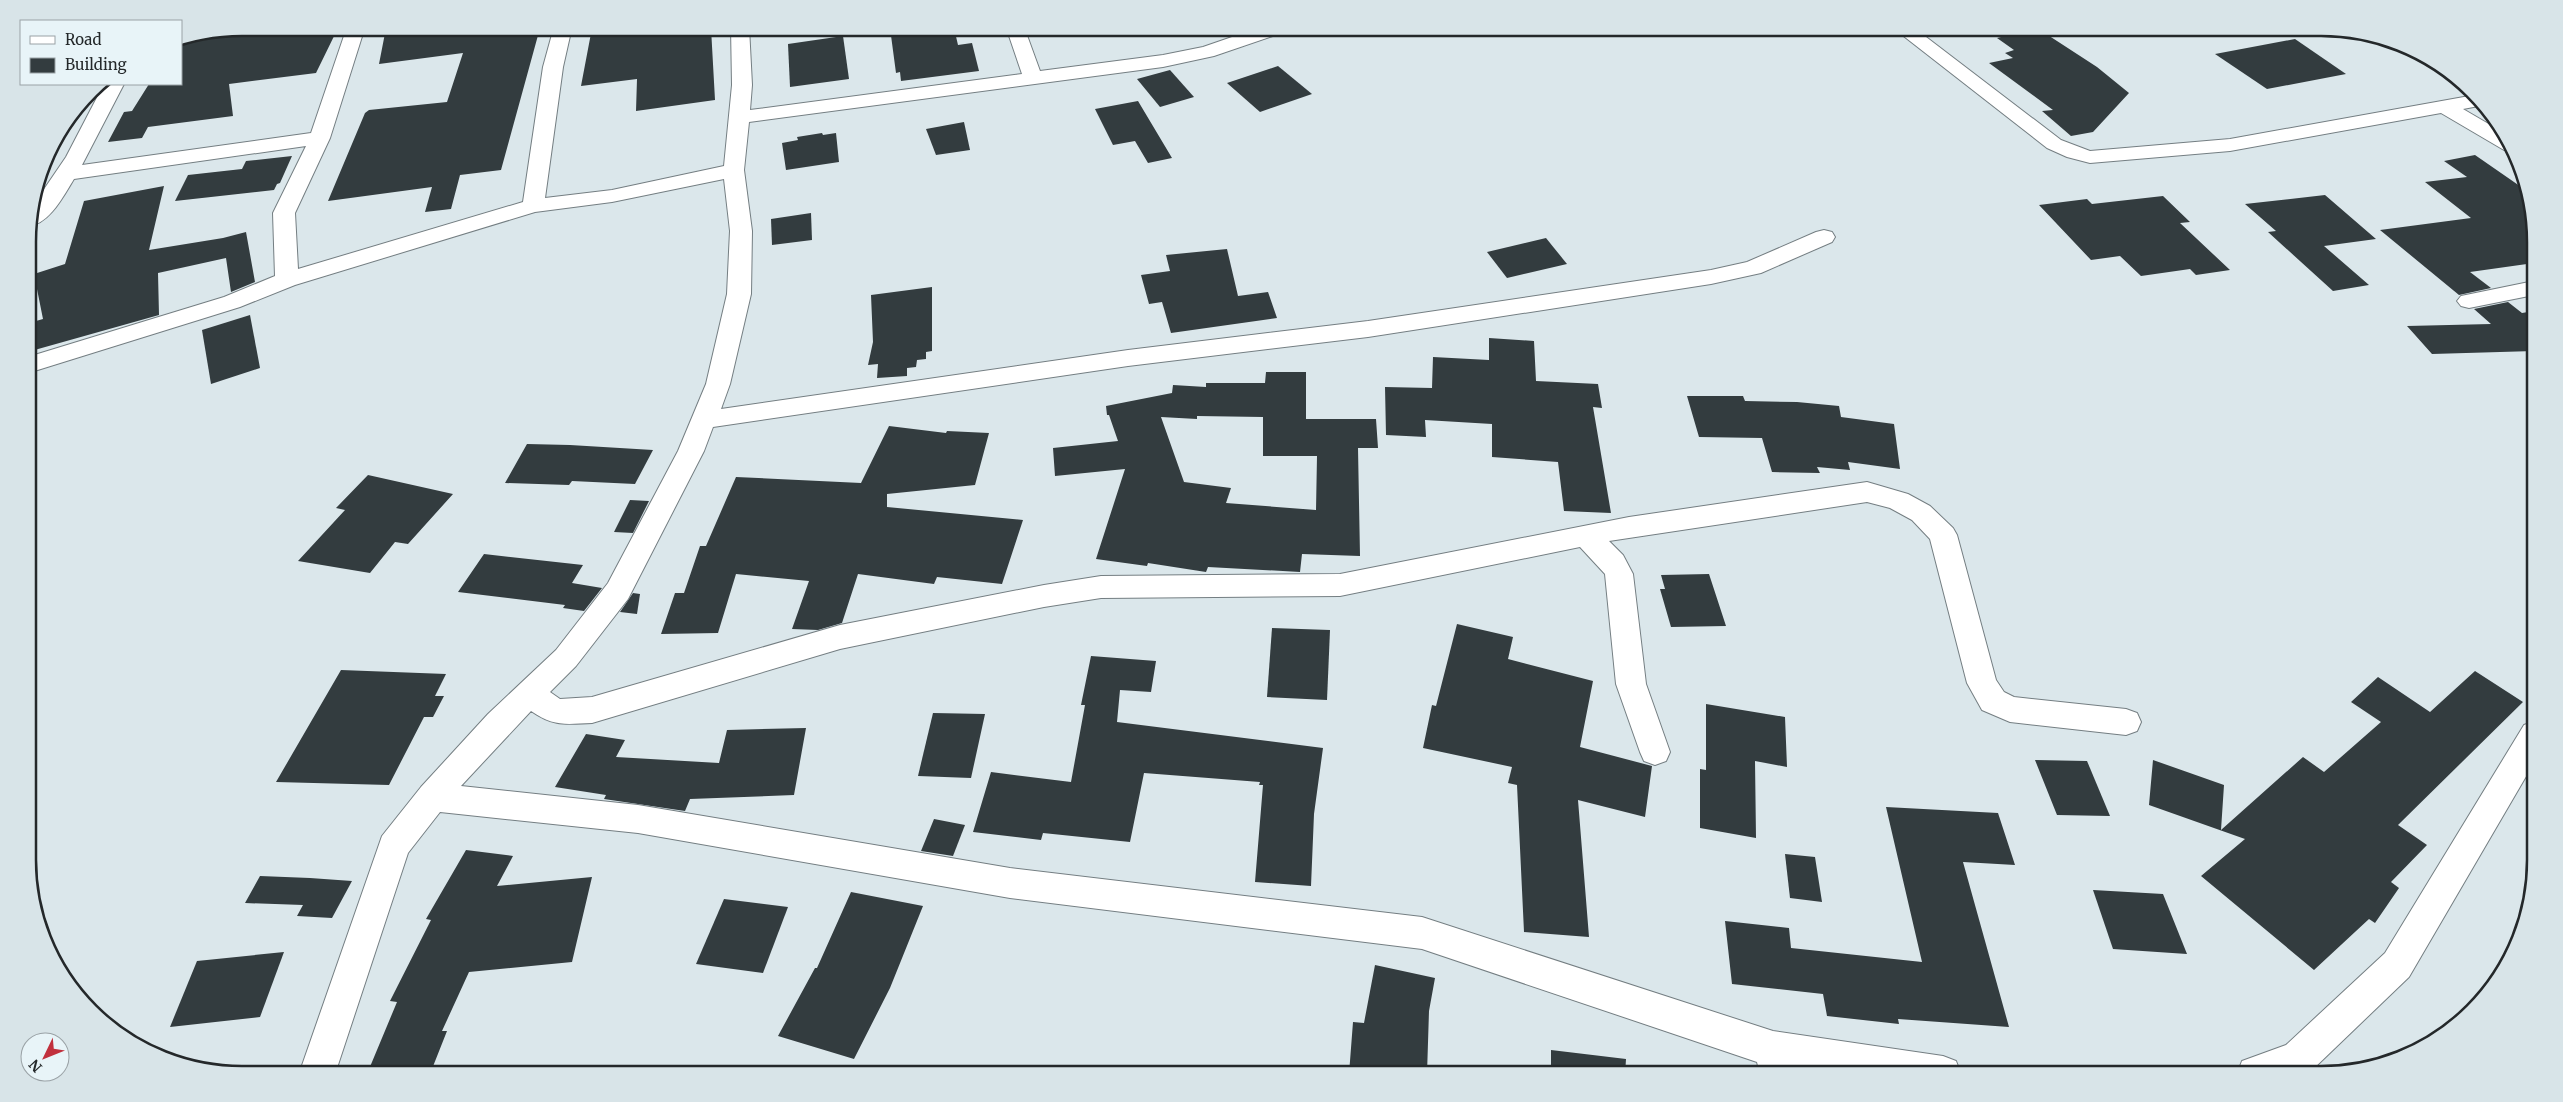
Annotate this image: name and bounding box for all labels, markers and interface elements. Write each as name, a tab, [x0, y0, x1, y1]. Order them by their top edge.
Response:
legend	[20, 20, 182, 85]
text: Road	[65, 30, 101, 49]
text: Building	[65, 55, 127, 74]
north arrow	[20, 1032, 70, 1082]
text: N	[25, 1056, 46, 1076]

